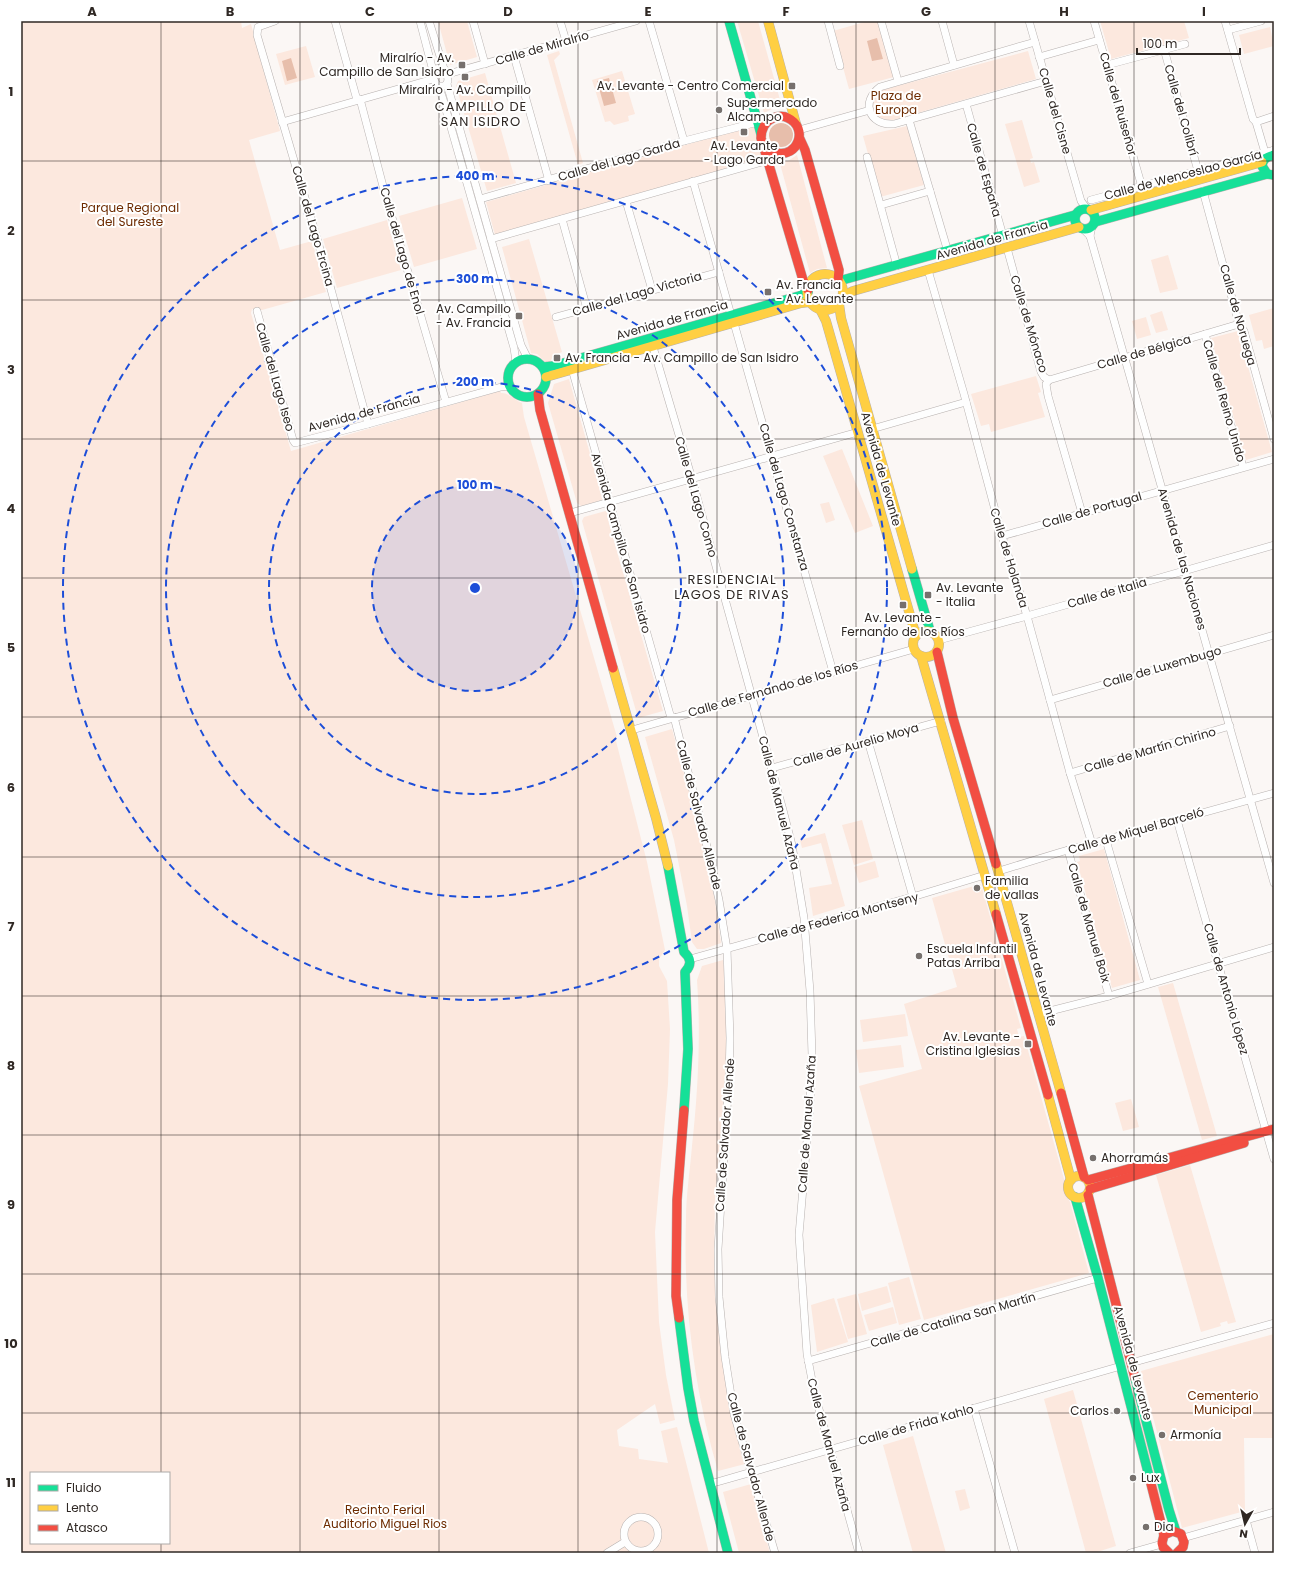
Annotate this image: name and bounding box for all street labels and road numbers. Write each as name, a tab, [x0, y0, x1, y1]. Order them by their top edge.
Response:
street label: Calle de Miralrío	[493, 26, 591, 69]
street label: Calle del Ruiseñor	[1096, 50, 1142, 158]
street label: Calle del Colibrí	[1160, 62, 1203, 157]
street label: Calle del Cisne	[1035, 66, 1076, 156]
street label: Calle de España	[963, 121, 1006, 219]
street label: Calle del Lago Garda	[556, 134, 682, 185]
street label: Calle de Wenceslao García	[1102, 145, 1264, 204]
street label: Calle del Lago Ercina	[288, 164, 339, 288]
street label: Calle del Lago de Enol	[376, 185, 429, 316]
street label: Avenida de Francia	[934, 215, 1050, 264]
street label: Calle de Noruega	[1216, 262, 1261, 367]
street label: Calle del Lago Victoria	[570, 267, 704, 320]
street label: Calle de Mónaco	[1007, 273, 1053, 375]
street label: Avenida de Francia	[614, 295, 730, 344]
street label: Calle del Lago Iseo	[252, 321, 299, 433]
street label: Calle de Bélgica	[1095, 330, 1193, 373]
street label: Calle del Reino Unido	[1199, 338, 1250, 464]
street label: Avenida de Francia	[306, 389, 422, 436]
street label: Avenida de Levante	[857, 410, 906, 528]
street label: Calle del Lago Constanza	[755, 421, 814, 573]
street label: Calle del Lago Como	[671, 434, 722, 560]
street label: Avenida Campillo de San Isidro	[588, 451, 656, 635]
street label: Avenida de las Naciones	[1154, 486, 1211, 632]
street label: Calle de Portugal	[1040, 487, 1144, 532]
street label: Calle de Holanda	[986, 506, 1033, 610]
street label: Calle de Italia	[1065, 573, 1149, 612]
street label: Calle de Luxembugo	[1101, 641, 1223, 692]
street label: Calle de Fernando de los Ríos	[686, 656, 860, 721]
street label: Calle de Aurelio Moya	[791, 718, 921, 771]
street label: Calle de Martín Chirino	[1082, 722, 1218, 777]
street label: Calle de Manuel Azaña	[755, 734, 804, 872]
street label: Calle de Salvador Allende	[673, 738, 726, 892]
street label: Calle de Miquel Barceló	[1066, 803, 1206, 858]
street label: Calle de Manuel Boix	[1064, 861, 1115, 985]
street label: Calle de Federica Montseny	[756, 888, 920, 947]
street label: Avenida de Levante	[1015, 910, 1062, 1028]
street label: Calle de Antonio López	[1200, 921, 1253, 1057]
street label: Calle de Manuel Azaña	[793, 1055, 820, 1193]
street label: Calle de Salvador Allende	[711, 1058, 738, 1212]
street label: Calle de Catalina San Martín	[868, 1288, 1038, 1351]
street label: Avenida de Levante	[1110, 1304, 1157, 1422]
street label: Calle de Manuel Azaña	[803, 1376, 855, 1514]
street label: Calle de Salvador Allende	[723, 1390, 780, 1543]
street label: Calle de Frida Kahlo	[856, 1400, 976, 1449]

